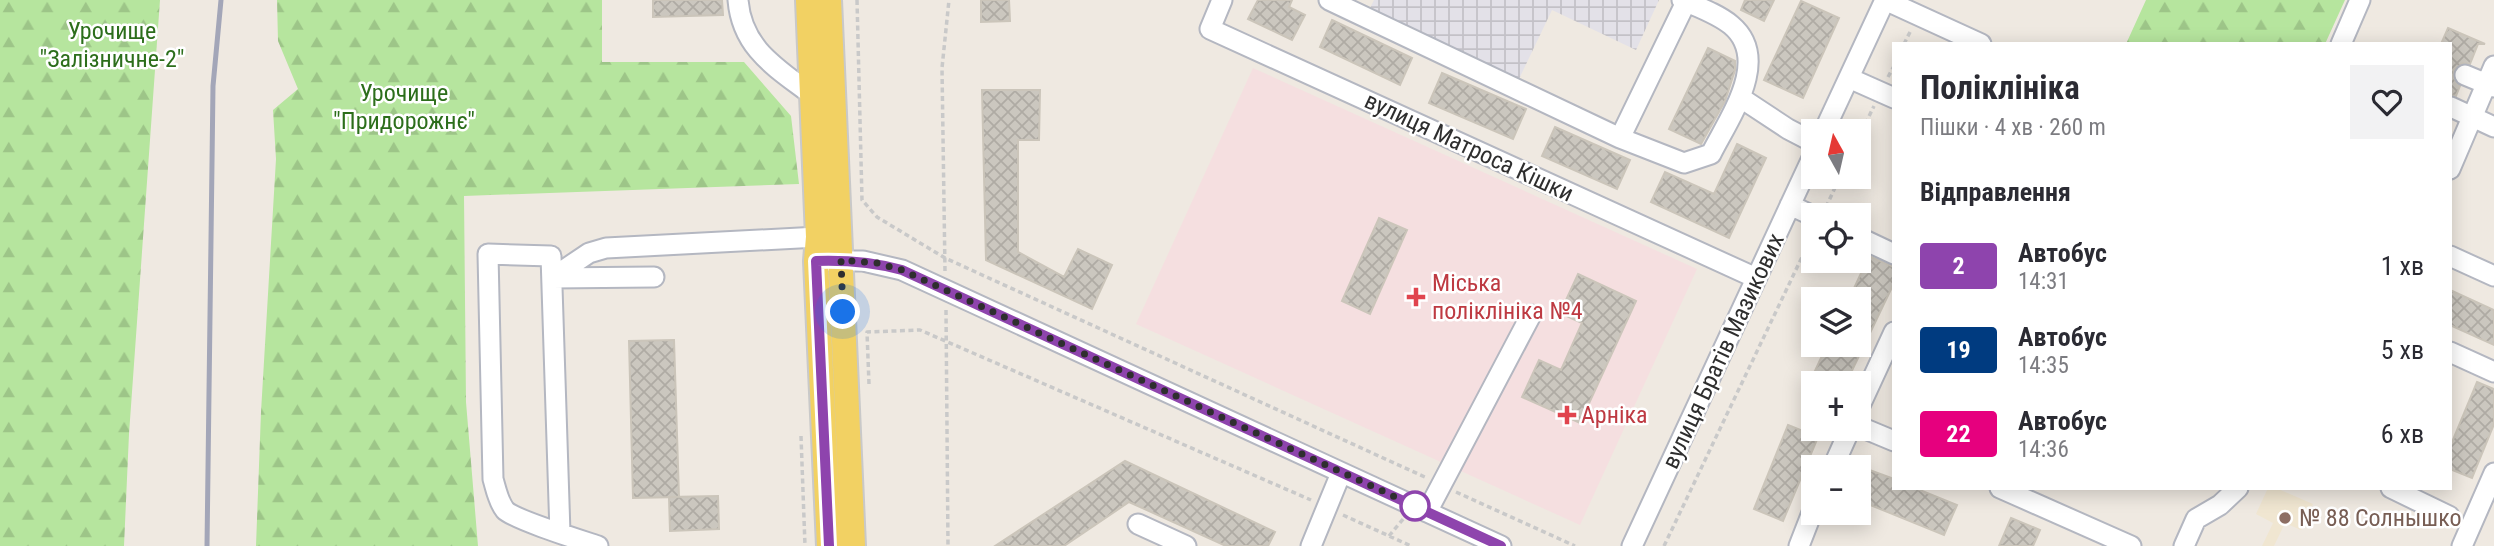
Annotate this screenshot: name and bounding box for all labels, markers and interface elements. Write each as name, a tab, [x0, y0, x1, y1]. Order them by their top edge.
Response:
park label: Урочище "Залізничне-2"	[40, 17, 184, 73]
button: heart	[2350, 65, 2424, 139]
text: Поліклініка	[1920, 68, 2080, 107]
park label: Урочище "Придорожнє"	[333, 79, 475, 135]
street label: вулиця Матроса Кішки	[1360, 86, 1578, 208]
text: Пішки · 4 хв · 260 m	[1920, 114, 2106, 141]
north arrow	[1801, 119, 1871, 189]
map controls	[1801, 119, 1871, 525]
text: Відправлення	[1920, 177, 2071, 207]
button: locate	[1801, 203, 1871, 273]
street label: вулиця Братів Мазикових	[1656, 229, 1790, 473]
text: Автобус	[2018, 238, 2107, 268]
text: 1 хв	[2381, 251, 2424, 281]
text: 2	[1952, 252, 1965, 280]
text: 14:31	[2018, 268, 2069, 295]
place label: Міська поліклініка №4	[1432, 269, 1583, 325]
marker: Міська поліклініка №4	[1406, 287, 1426, 307]
button: layers	[1801, 287, 1871, 357]
your location	[825, 294, 860, 329]
text: Автобус	[2018, 322, 2107, 352]
text: 5 хв	[2381, 335, 2424, 365]
text: 19	[1946, 336, 1971, 364]
text: 14:35	[2018, 352, 2069, 379]
button: +	[1801, 371, 1871, 441]
place label: Арніка	[1581, 401, 1647, 429]
text: Автобус	[2018, 406, 2107, 436]
marker: Арніка	[1559, 407, 1575, 423]
text: 6 хв	[2381, 419, 2424, 449]
text: 22	[1946, 420, 1971, 448]
text: 14:36	[2018, 436, 2069, 463]
button: −	[1801, 455, 1871, 525]
unlabelled marker	[1400, 491, 1430, 521]
place label: № 88 Солнышко	[2299, 504, 2461, 532]
marker: № 88 Солнышко	[2277, 510, 2293, 526]

